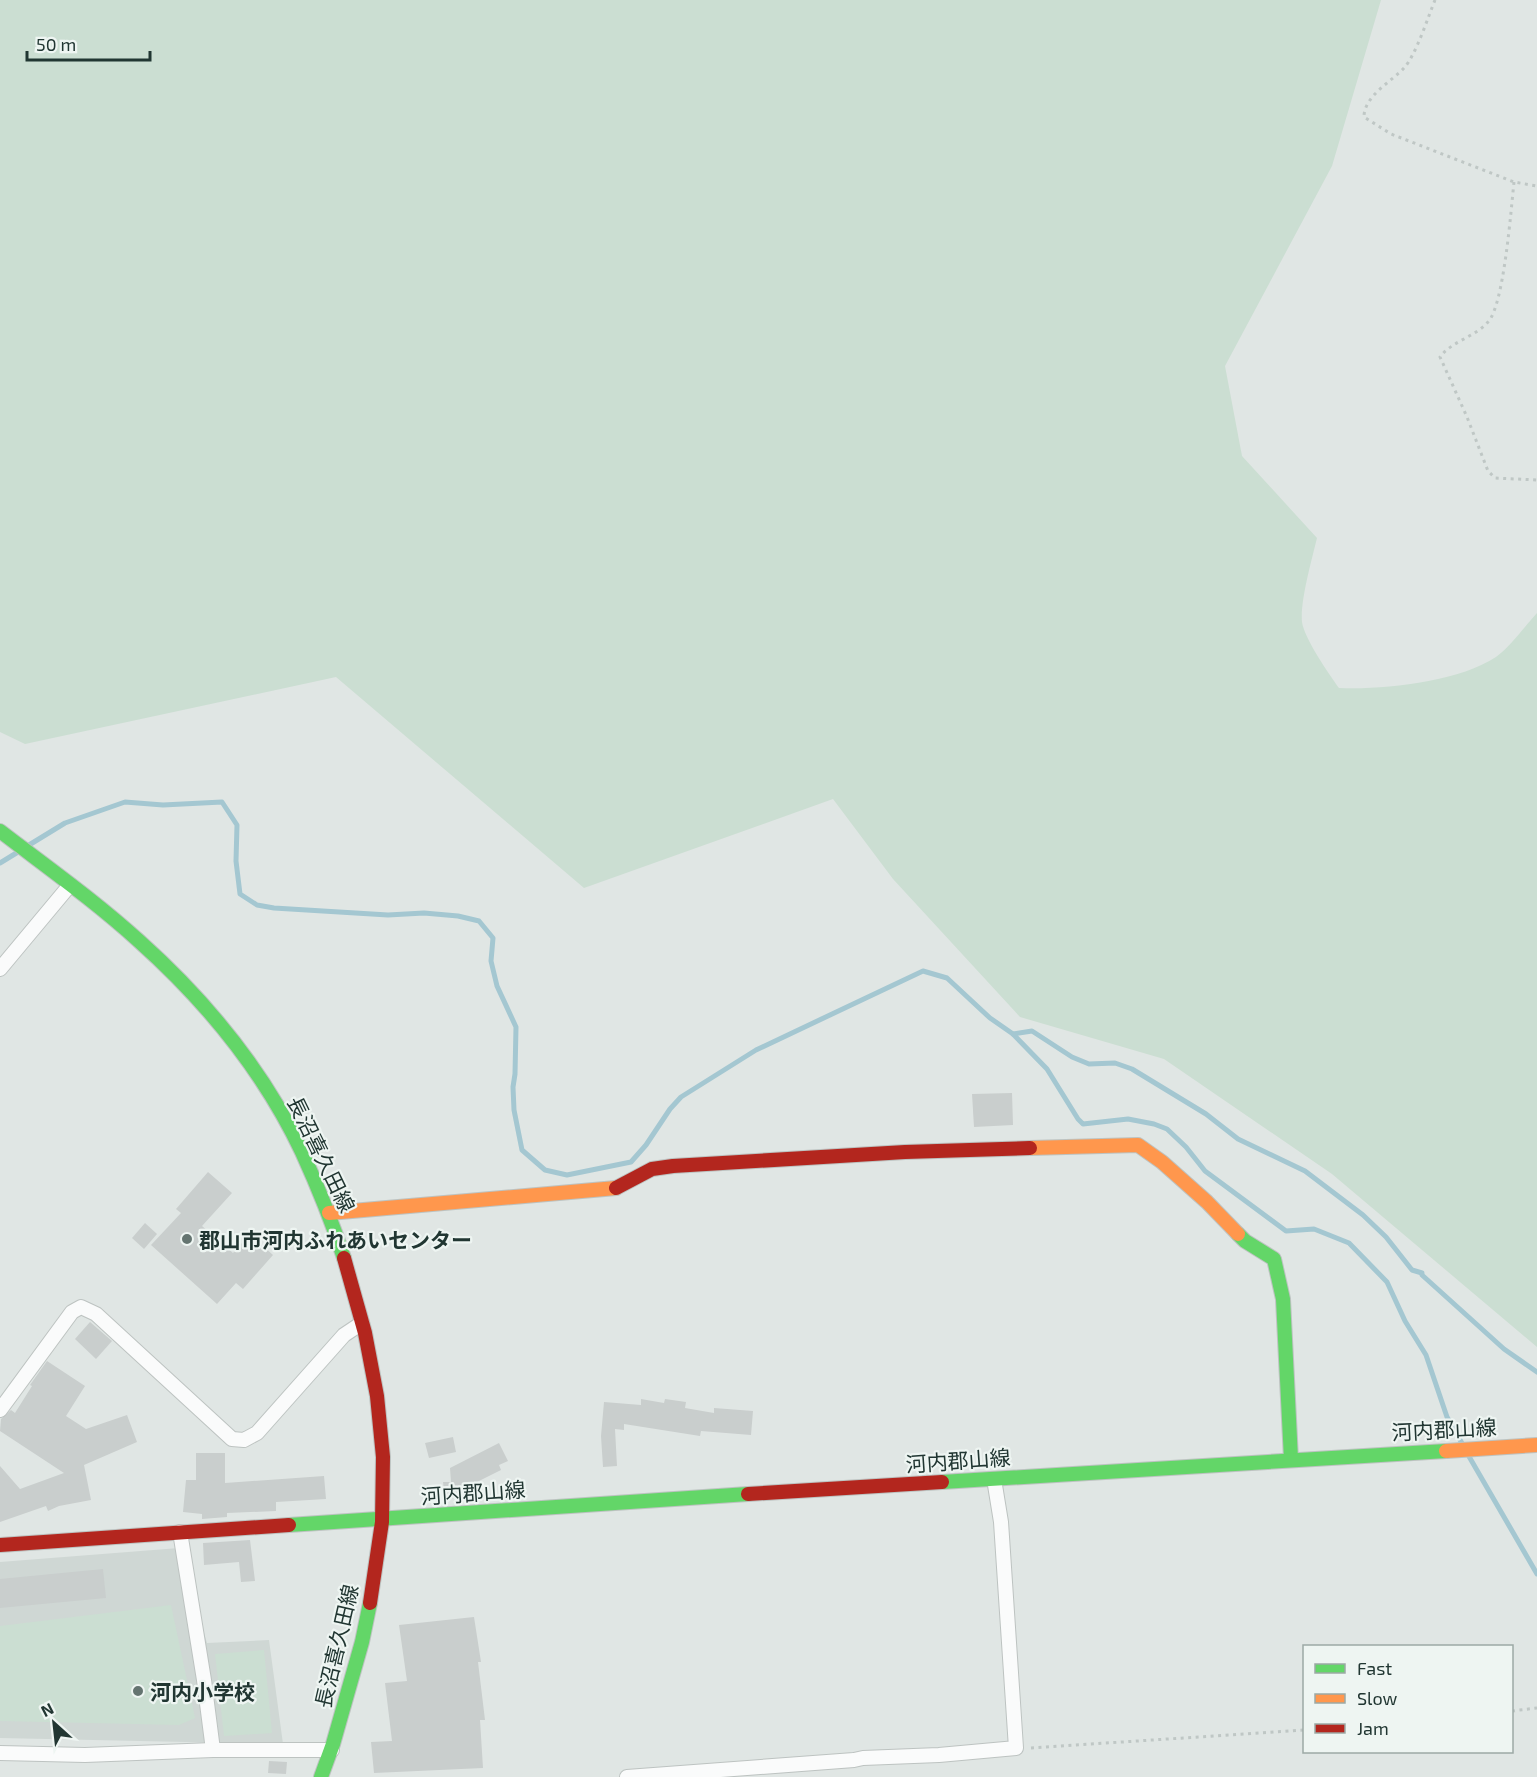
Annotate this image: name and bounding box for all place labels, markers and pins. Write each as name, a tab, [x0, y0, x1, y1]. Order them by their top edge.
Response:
place label: 郡山市河内ふれあいセンター	[199, 1227, 472, 1252]
marker: 郡山市河内ふれあいセンター	[180, 1232, 194, 1246]
place label: 河内小学校	[150, 1679, 255, 1704]
marker: 河内小学校	[131, 1684, 145, 1698]

